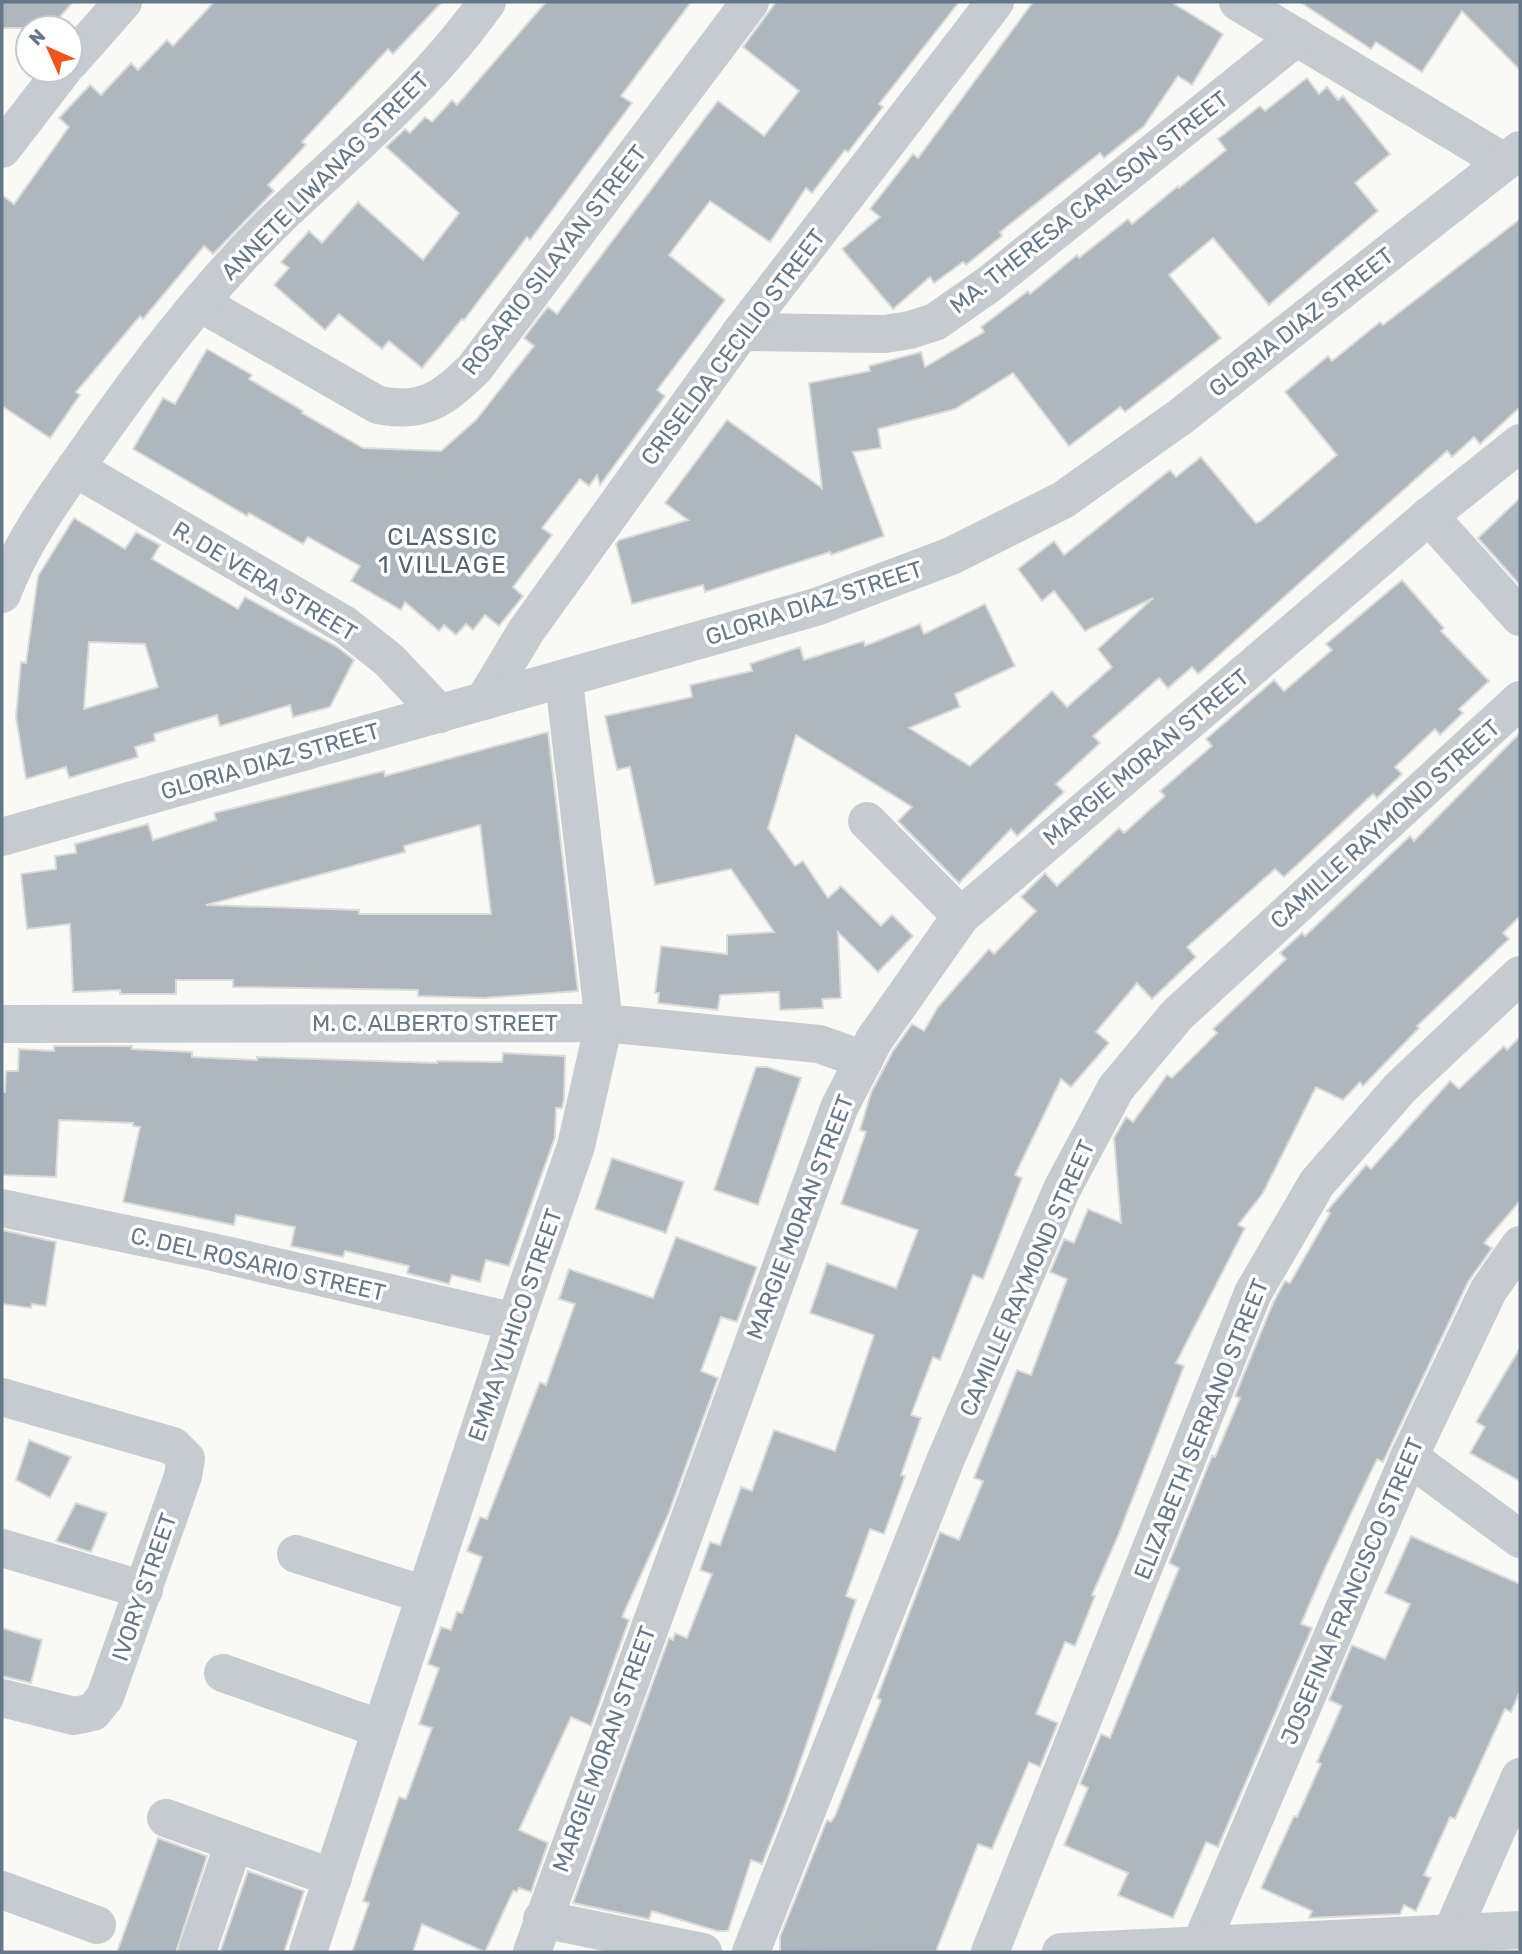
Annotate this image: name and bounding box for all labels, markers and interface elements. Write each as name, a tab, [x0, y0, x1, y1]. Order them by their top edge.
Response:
north arrow	[14, 14, 84, 84]
text: N	[24, 24, 50, 50]
street label: ANNETE LIWANAG STREET	[215, 66, 435, 286]
street label: MA. THERESA CARLSON STREET	[944, 85, 1234, 319]
street label: ROSARIO SILAYAN STREET	[456, 140, 652, 380]
street label: CRISELDA CECILIO STREET	[635, 223, 831, 471]
street label: GLORIA DIAZ STREET	[1203, 241, 1399, 403]
street label: R. DE VERA STREET	[168, 515, 362, 647]
district label: CLASSIC 1 VILLAGE	[378, 523, 508, 579]
street label: GLORIA DIAZ STREET	[702, 555, 926, 651]
street label: MARGIE MORAN STREET	[1037, 663, 1255, 851]
street label: CAMILLE RAYMOND STREET	[1264, 713, 1506, 935]
street label: GLORIA DIAZ STREET	[157, 716, 383, 806]
street label: M. C. ALBERTO STREET	[312, 1009, 558, 1037]
street label: MARGIE MORAN STREET	[740, 1091, 860, 1343]
street label: CAMILLE RAYMOND STREET	[953, 1136, 1101, 1420]
street label: EMMA YUHICO STREET	[462, 1205, 568, 1445]
street label: C. DEL ROSARIO STREET	[128, 1221, 388, 1307]
street label: ELIZABETH SERRANO STREET	[1128, 1275, 1274, 1583]
street label: JOSEFINA FRANCISCO STREET	[1275, 1433, 1429, 1749]
street label: IVORY STREET	[106, 1509, 182, 1665]
street label: MARGIE MORAN STREET	[546, 1622, 662, 1876]

